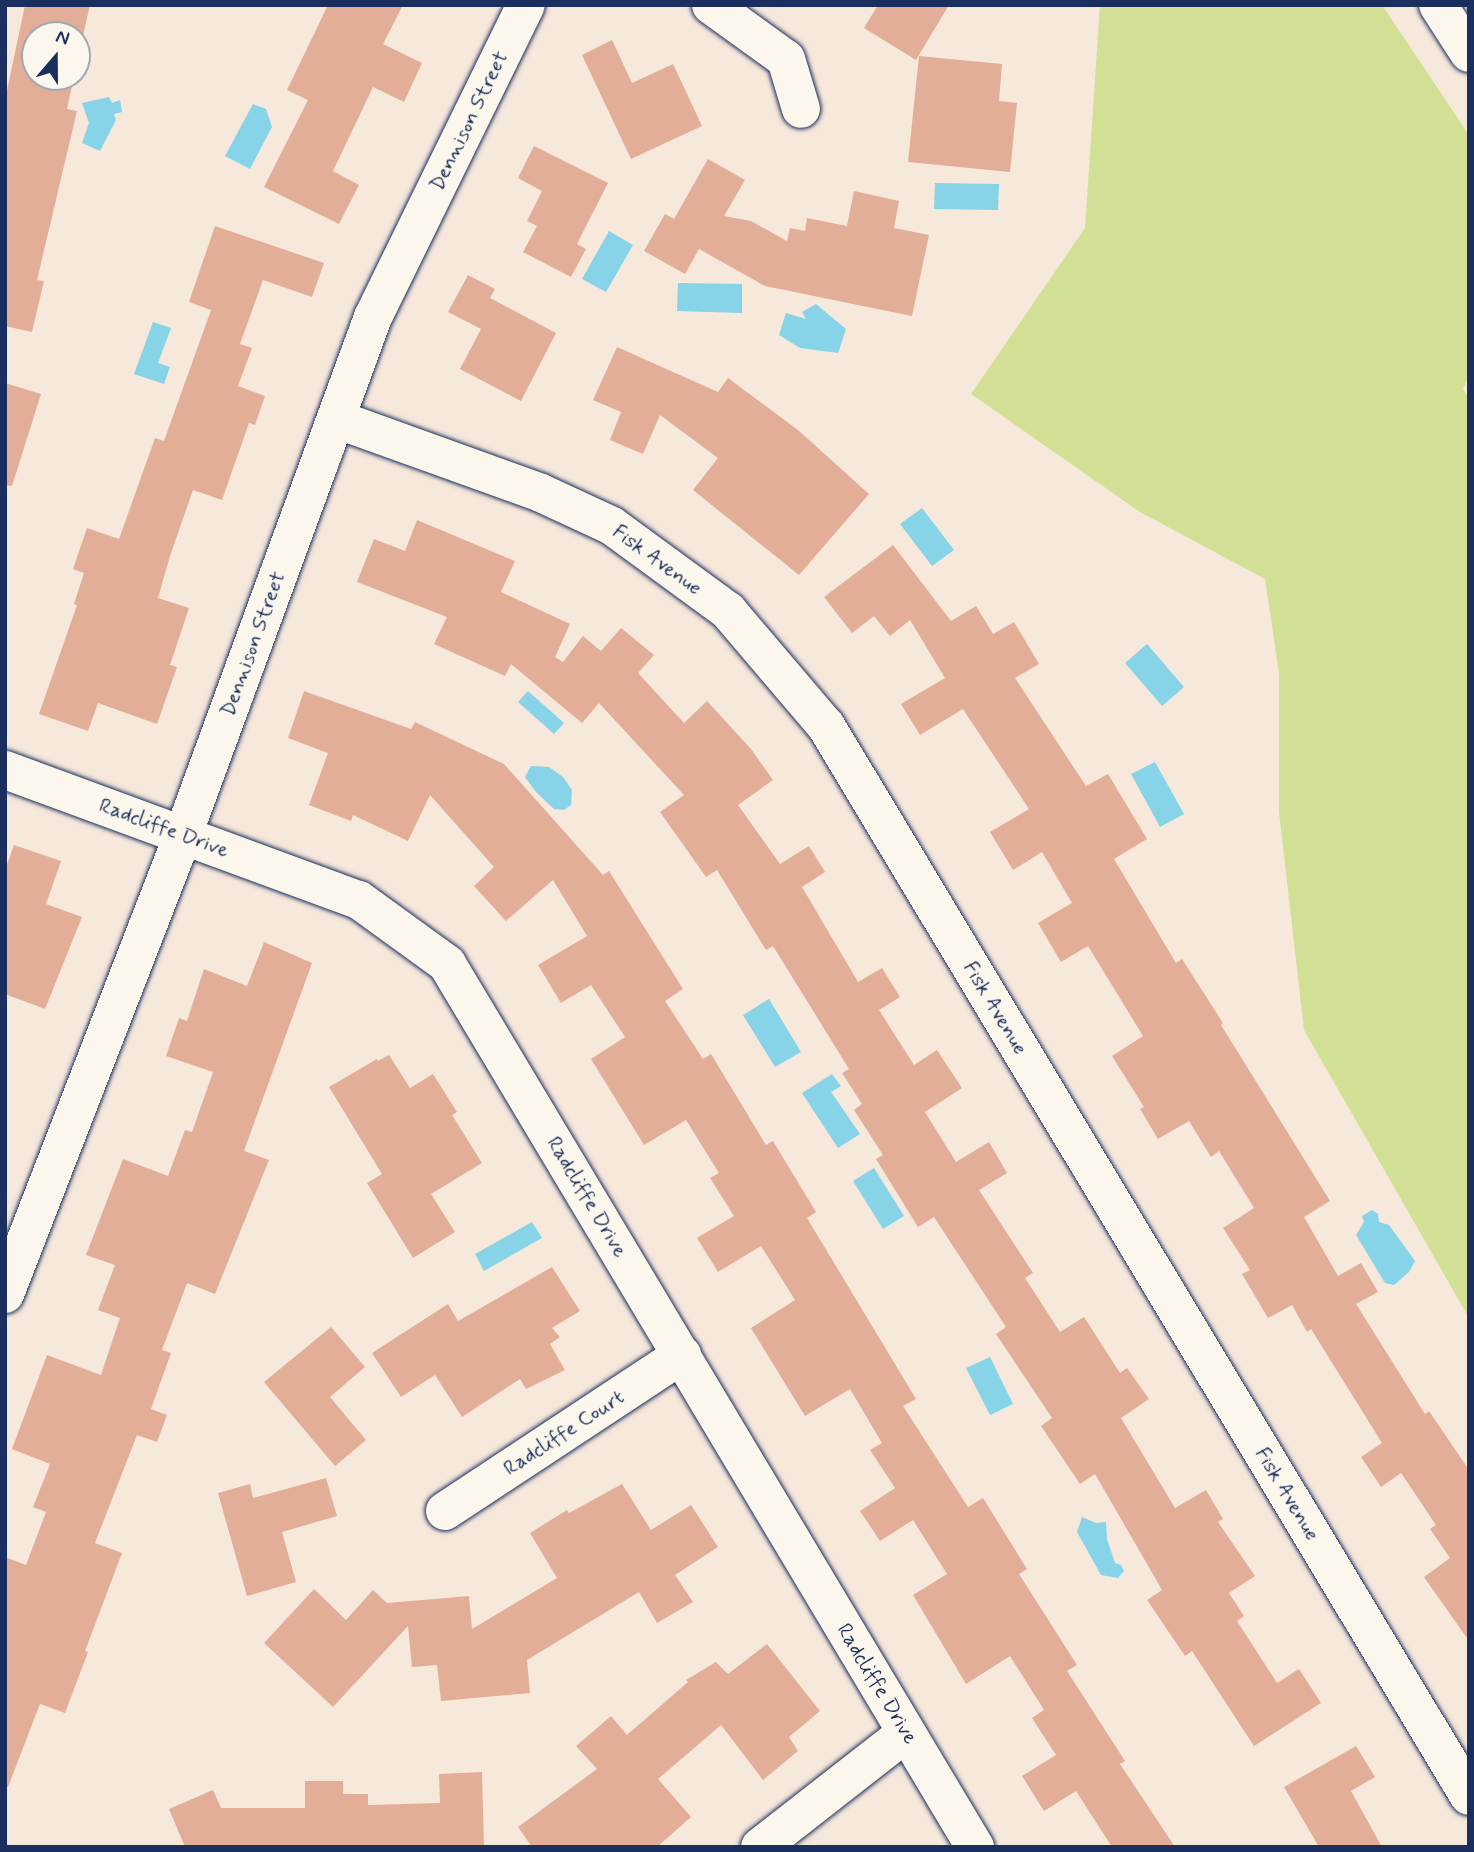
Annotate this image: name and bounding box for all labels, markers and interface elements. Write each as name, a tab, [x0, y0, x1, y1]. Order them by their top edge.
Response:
north arrow	[21, 21, 91, 91]
text: N	[52, 24, 73, 52]
street label: Dennison Street	[425, 47, 513, 195]
street label: Fisk Avenue	[606, 518, 708, 602]
street label: Dennison Street	[215, 569, 291, 719]
street label: Radcliffe Drive	[97, 793, 231, 863]
street label: Fisk Avenue	[957, 956, 1033, 1060]
street label: Radcliffe Drive	[542, 1133, 632, 1261]
street label: Radcliffe Court	[499, 1385, 629, 1481]
street label: Fisk Avenue	[1249, 1442, 1325, 1546]
street label: Radcliffe Drive	[832, 1620, 922, 1748]

